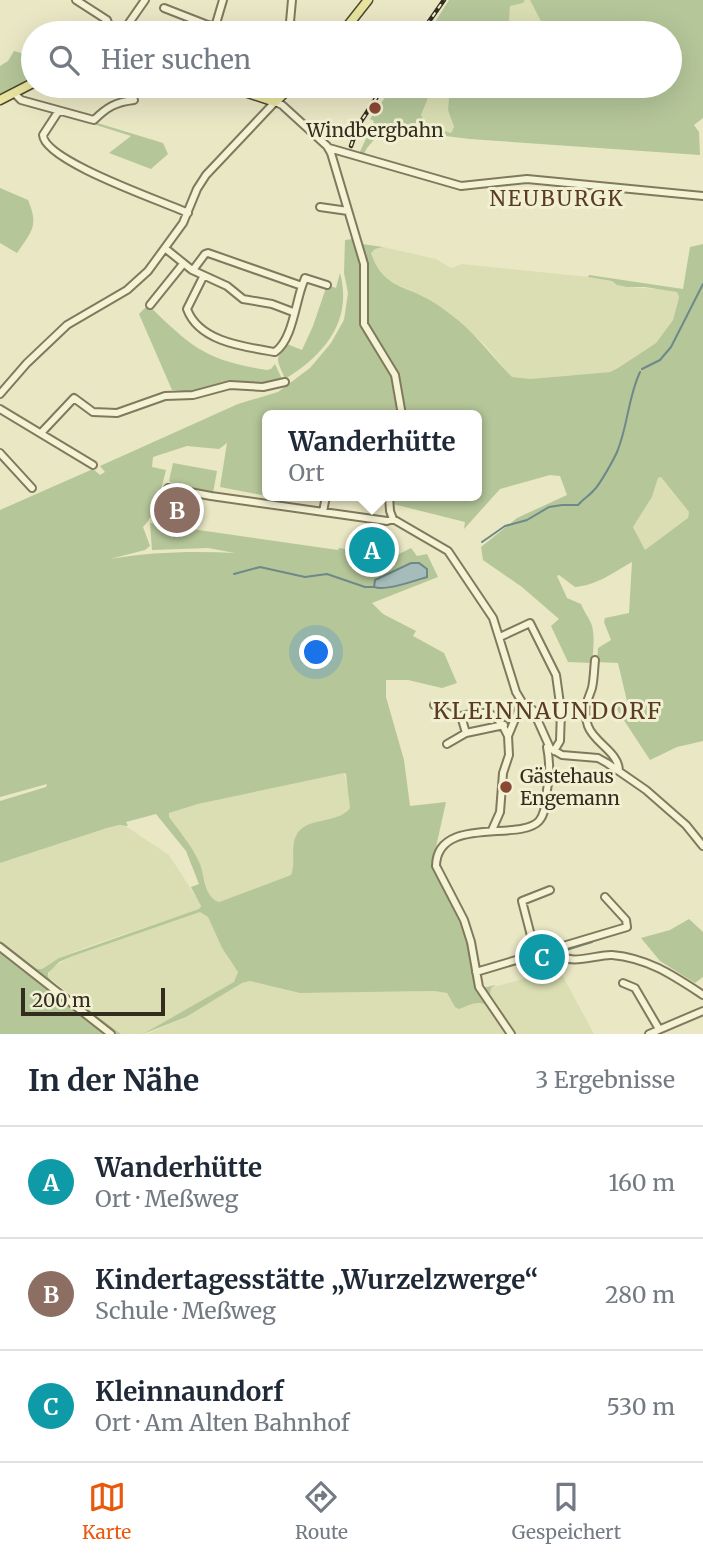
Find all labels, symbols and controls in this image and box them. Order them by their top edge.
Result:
search box [21,21,682,98]
icon: search [45,41,83,79]
text: Hier suchen [101,43,251,76]
marker: Windbergbahn [367,100,383,116]
place label: Windbergbahn [305,118,444,142]
district label: NEUBURGK [489,185,625,212]
popup [262,410,482,501]
text: Wanderhütte [288,425,456,458]
text: Ort [288,458,324,487]
pin: B [154,484,200,536]
pin: A [349,524,395,576]
your location [299,635,333,669]
district label: KLEINNAUNDORF [433,696,663,725]
place label: Gästehaus Engemann [520,764,620,810]
marker: Gästehaus Engemann [498,779,514,795]
pin: C [519,931,565,983]
scale bar [21,985,164,1017]
text: 200 m [32,988,91,1012]
text: In der Nähe [28,1061,199,1099]
text: 3 Ergebnisse [535,1065,675,1094]
text: Wanderhütte [95,1151,262,1184]
text: A [43,1168,59,1197]
text: 160 m [609,1168,675,1197]
text: Ort · Meßweg [95,1184,239,1213]
text: Kindertagesstätte „Wurzelzwerge“ [95,1263,539,1296]
text: B [43,1280,59,1309]
text: 280 m [605,1280,675,1309]
text: Schule · Meßweg [95,1296,276,1325]
text: Kleinnaundorf [95,1375,284,1408]
text: C [43,1392,59,1421]
text: 530 m [607,1392,675,1421]
text: Ort · Am Alten Bahnhof [95,1408,349,1437]
tab: Karte [82,1478,131,1544]
tab: Route [295,1478,348,1544]
tab: Gespeichert [512,1478,621,1544]

